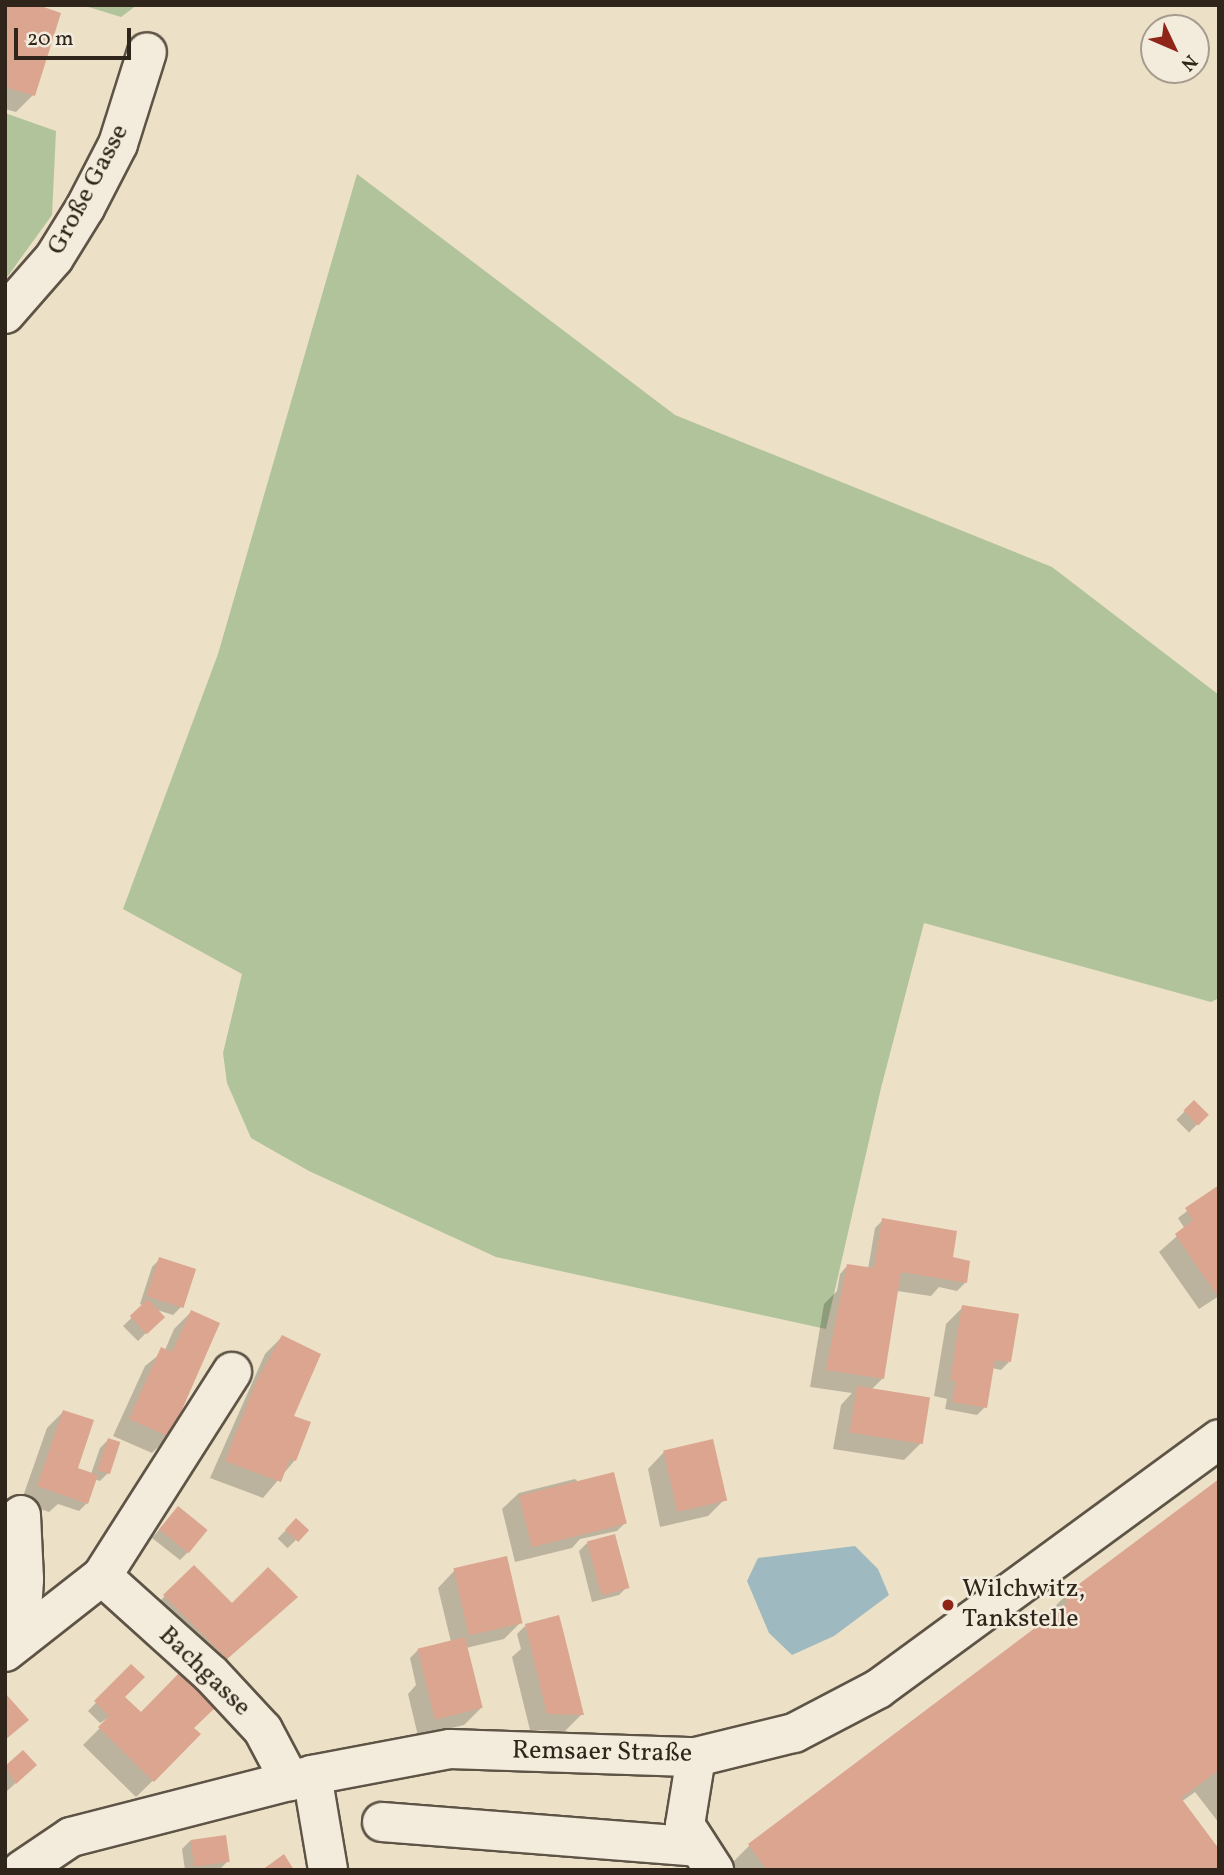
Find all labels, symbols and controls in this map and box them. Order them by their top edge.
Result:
scale bar [18,14,135,58]
north arrow [1140,14,1210,84]
text: 20 m [27,25,73,54]
text: N [1175,48,1203,76]
street label: Große Gasse [42,119,136,261]
place label: Wilchwitz, Tankstelle [962,1574,1085,1636]
marker: Wilchwitz, Tankstelle [940,1597,956,1613]
street label: Bachgasse [151,1620,257,1724]
street label: Remsaer Straße [512,1736,692,1770]

